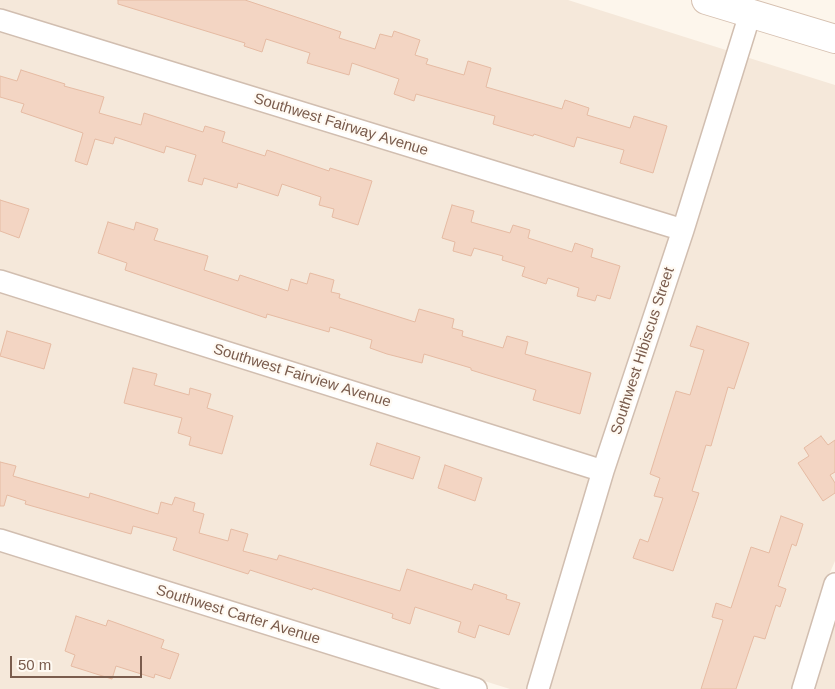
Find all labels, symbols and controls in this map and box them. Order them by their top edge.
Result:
street label: Southwest Fairway Avenue [252,90,430,160]
street label: Southwest Hibiscus Street [607,265,679,437]
street label: Southwest Fairview Avenue [211,340,393,412]
street label: Southwest Carter Avenue [154,581,322,649]
scale bar [12,646,145,678]
text: 50 m [18,656,51,673]

